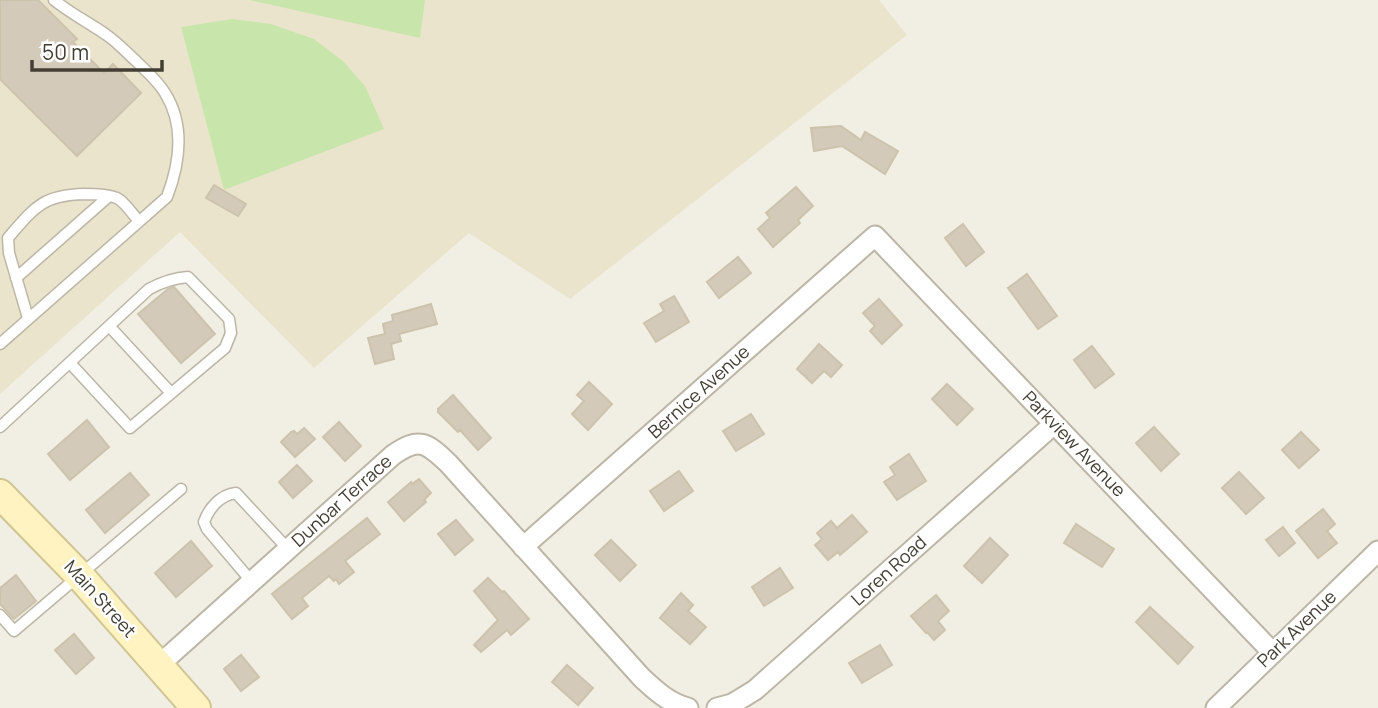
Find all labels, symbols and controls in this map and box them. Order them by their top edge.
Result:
scale bar [32,28,161,72]
text: 50 m [42,38,89,66]
street label: Bernice Avenue [643,339,754,443]
street label: Parkview Avenue [1018,385,1131,501]
street label: Dunbar Terrace [286,449,397,552]
street label: Loren Road [846,530,931,610]
street label: Main Street [60,554,142,642]
street label: Park Avenue [1252,585,1341,672]

